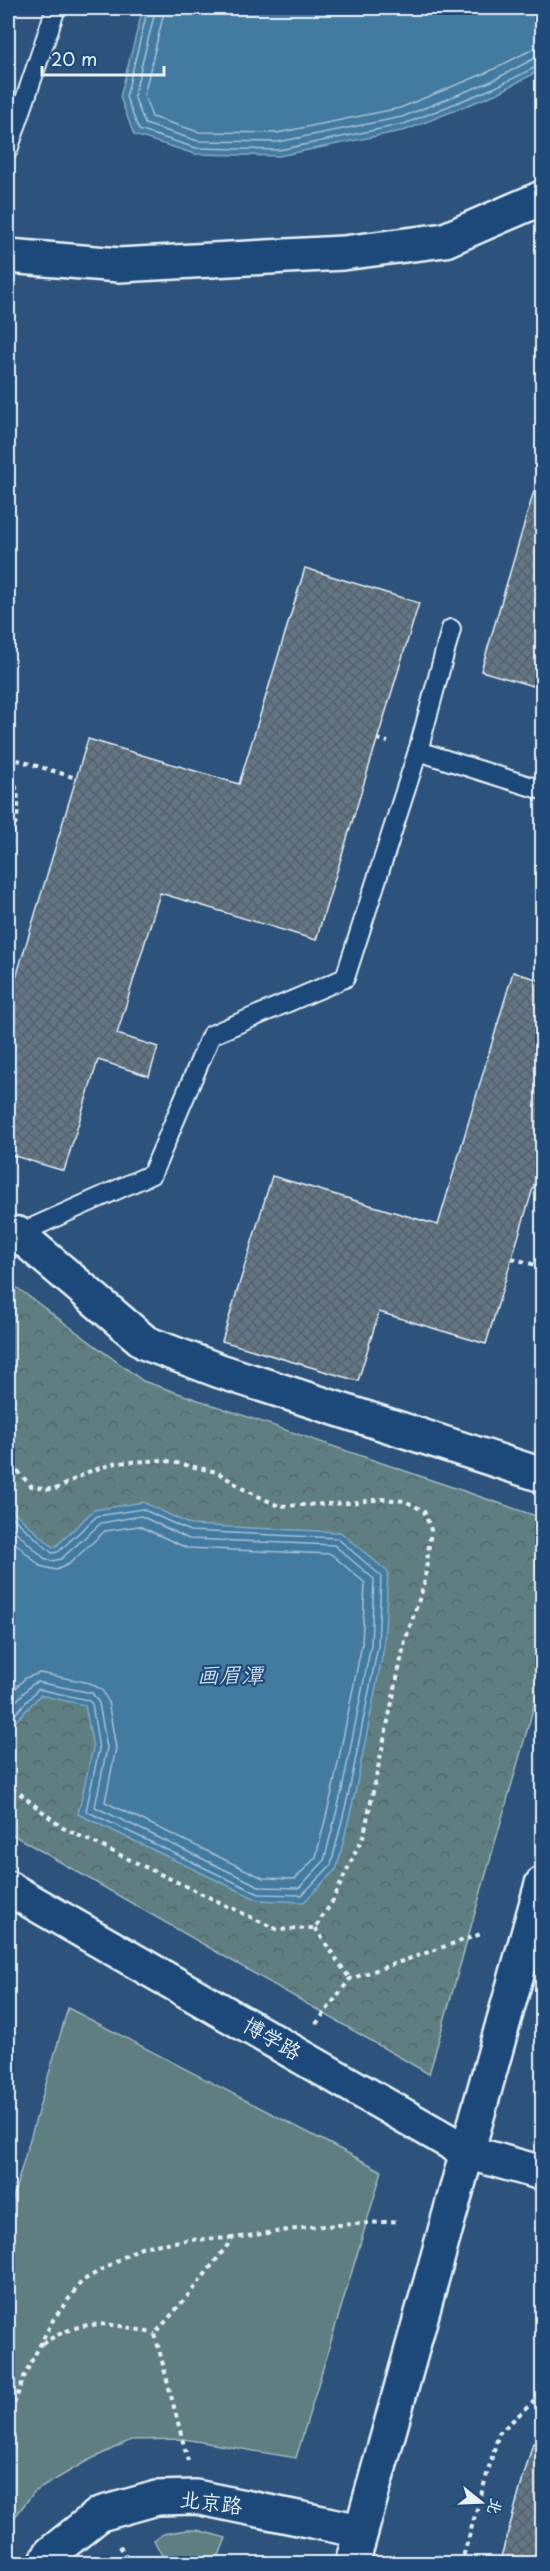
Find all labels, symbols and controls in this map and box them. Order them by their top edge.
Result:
scale bar [42,39,164,77]
text: 20 m [51,45,97,72]
water label: 画眉潭 [197,1657,265,1690]
street label: 博学路 [238,2008,308,2067]
north arrow [451,2472,511,2532]
street label: 北京路 [178,2481,244,2521]
text: 北 [482,2496,510,2518]

